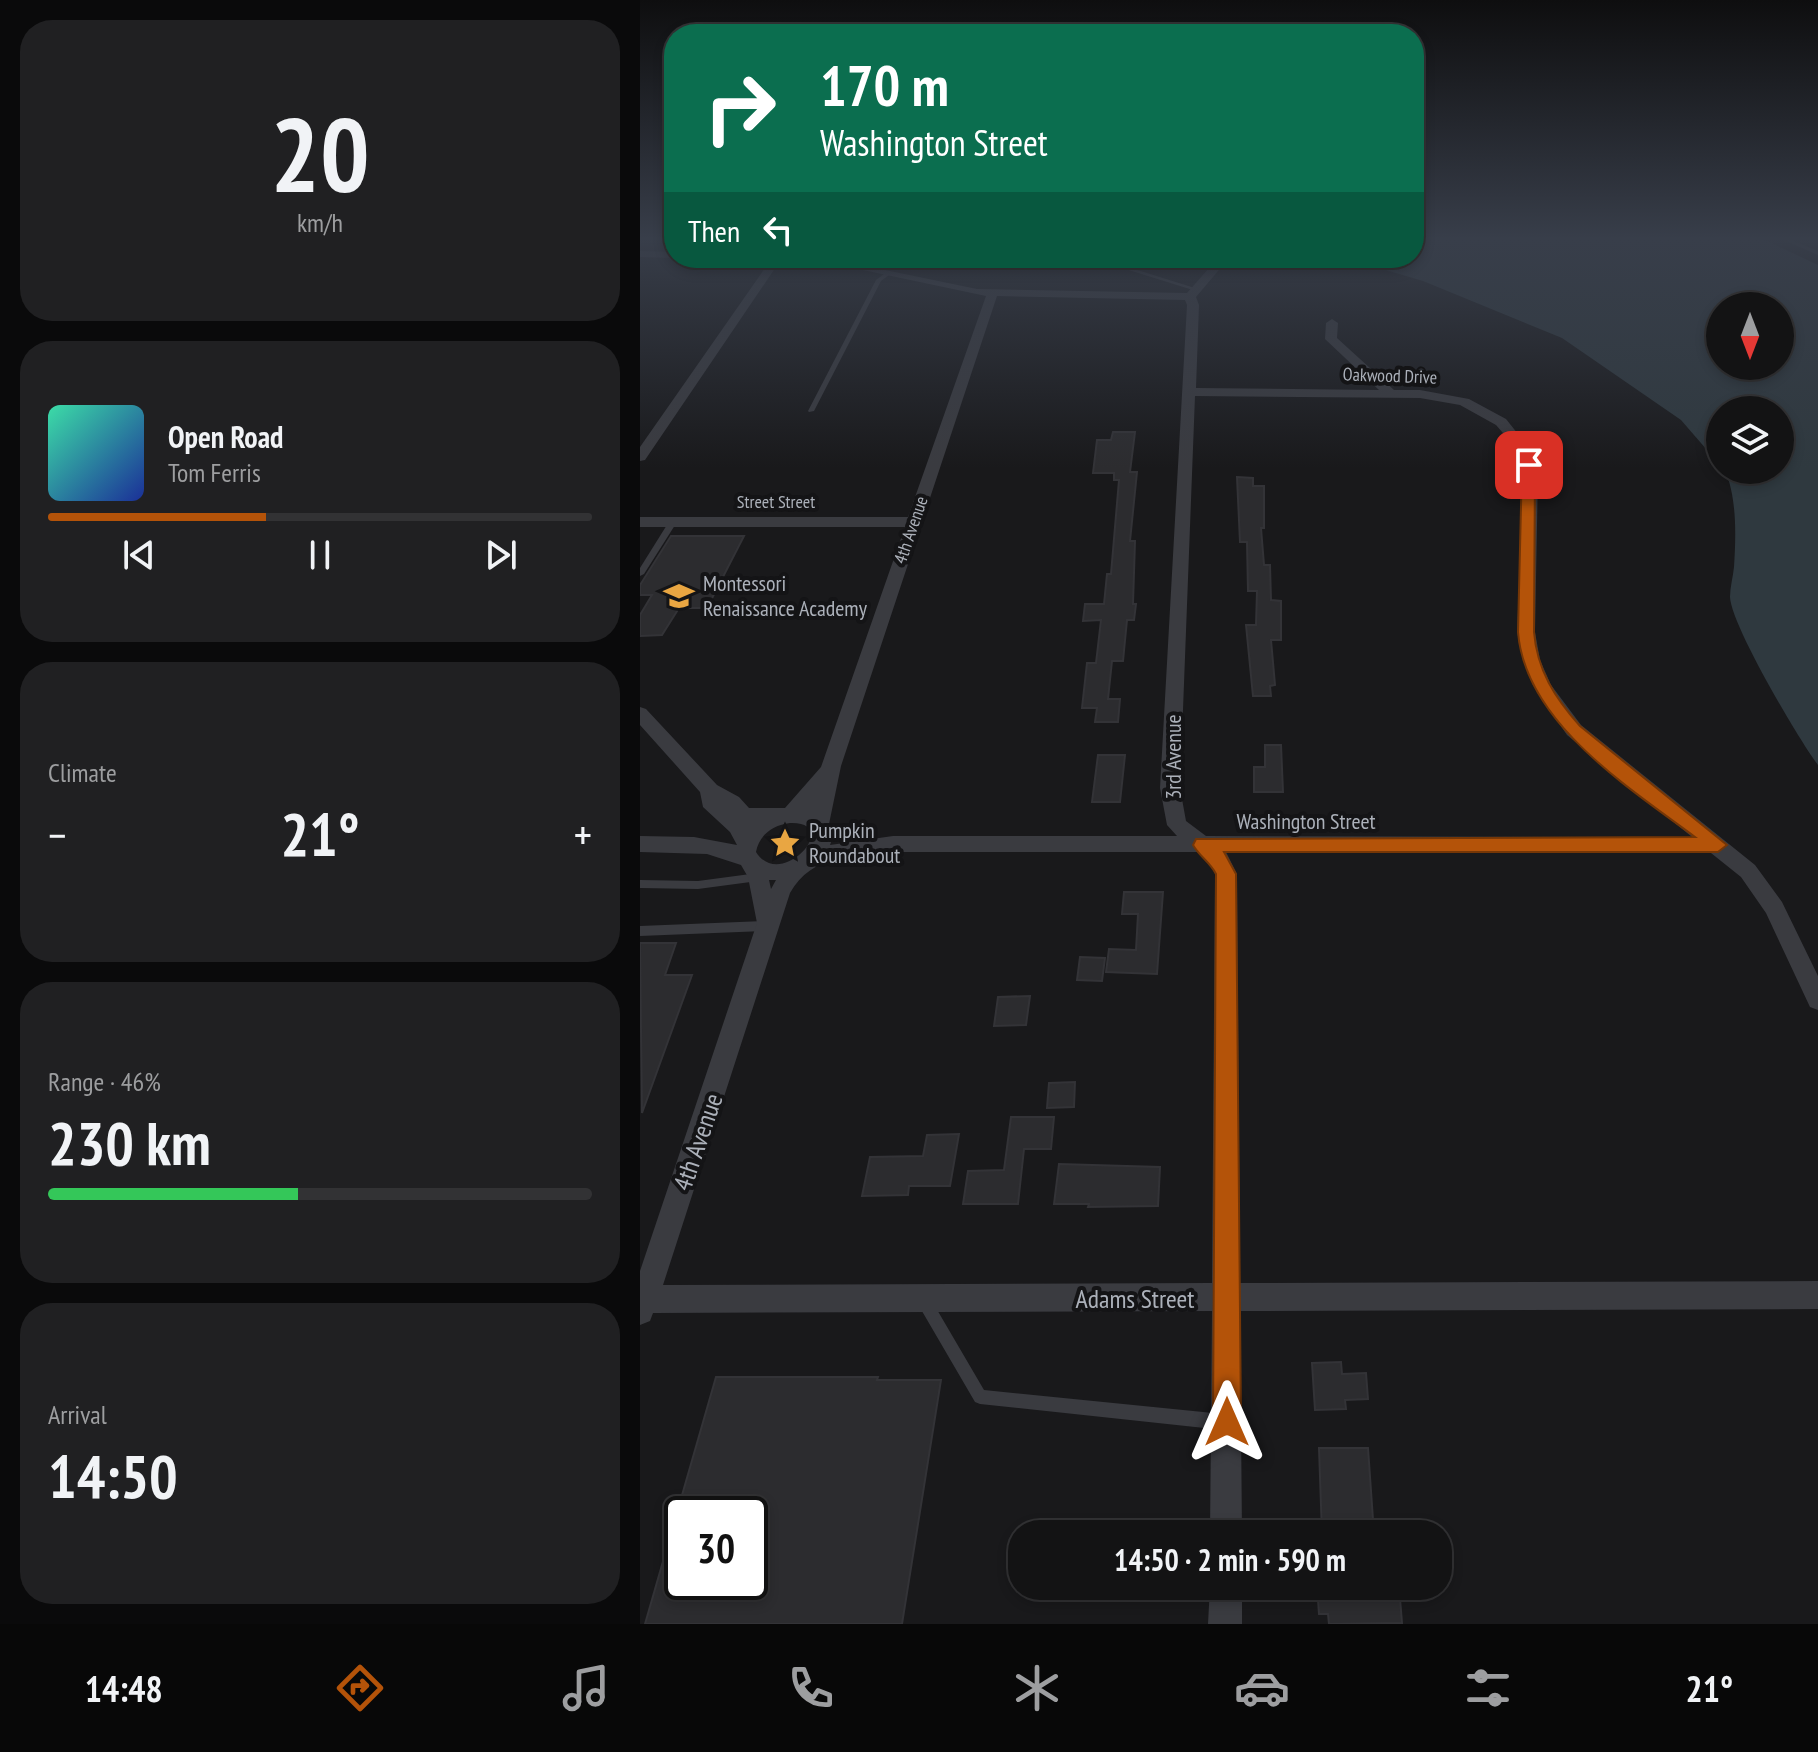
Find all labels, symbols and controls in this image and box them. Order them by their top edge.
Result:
text: 170 m [820,49,949,121]
icon: right [688,56,792,160]
text: 20 [270,86,370,221]
text: Washington Street [820,119,1048,166]
text: km/h [297,206,343,239]
icon: left [756,208,800,252]
text: Then [688,211,740,250]
north arrow [1706,292,1794,380]
map controls [1706,292,1794,484]
street label: Oakwood Drive [1342,362,1438,389]
button: layers [1706,396,1794,484]
text: Open Road [168,417,283,456]
pin [1495,431,1563,499]
icon: arrive [1507,443,1551,487]
text: Tom Ferris [168,456,261,489]
street label: Street Street [737,490,815,513]
street label: 4th Avenue [888,493,933,567]
icon: previous [117,533,161,577]
icon: pause [298,533,342,577]
icon: next [479,533,523,577]
place label: Montessori Renaissance Academy [703,569,868,622]
school or university icon: Montessori Renaissance Academy [662,579,696,613]
street label: 3rd Avenue [1159,714,1187,800]
text: Climate [48,756,117,789]
text: 21° [280,795,360,873]
text: − [48,806,66,863]
text: + [574,806,592,863]
street label: Washington Street [1236,807,1376,835]
place label: Pumpkin Roundabout [809,816,900,869]
place icon: Pumpkin Roundabout [768,826,802,860]
text: Range · 46% [48,1065,161,1098]
street label: 4th Avenue [666,1089,730,1195]
text: 230 km [48,1104,211,1182]
street label: Adams Street [1075,1282,1195,1315]
position arrow [1185,1380,1269,1464]
text: Arrival [48,1398,107,1431]
text: 14:50 [48,1437,178,1515]
speed limit sign: 30 [664,1496,768,1600]
text: 14:50 · 2 min · 590 m [1114,1540,1346,1579]
icon: directions [332,1660,388,1716]
icon: music [558,1660,614,1716]
icon: phone [783,1660,839,1716]
icon: climate [1009,1660,1065,1716]
icon: car [1234,1660,1290,1716]
icon: filters [1460,1660,1516,1716]
text: 14:48 [85,1665,163,1712]
text: 21° [1686,1665,1733,1712]

